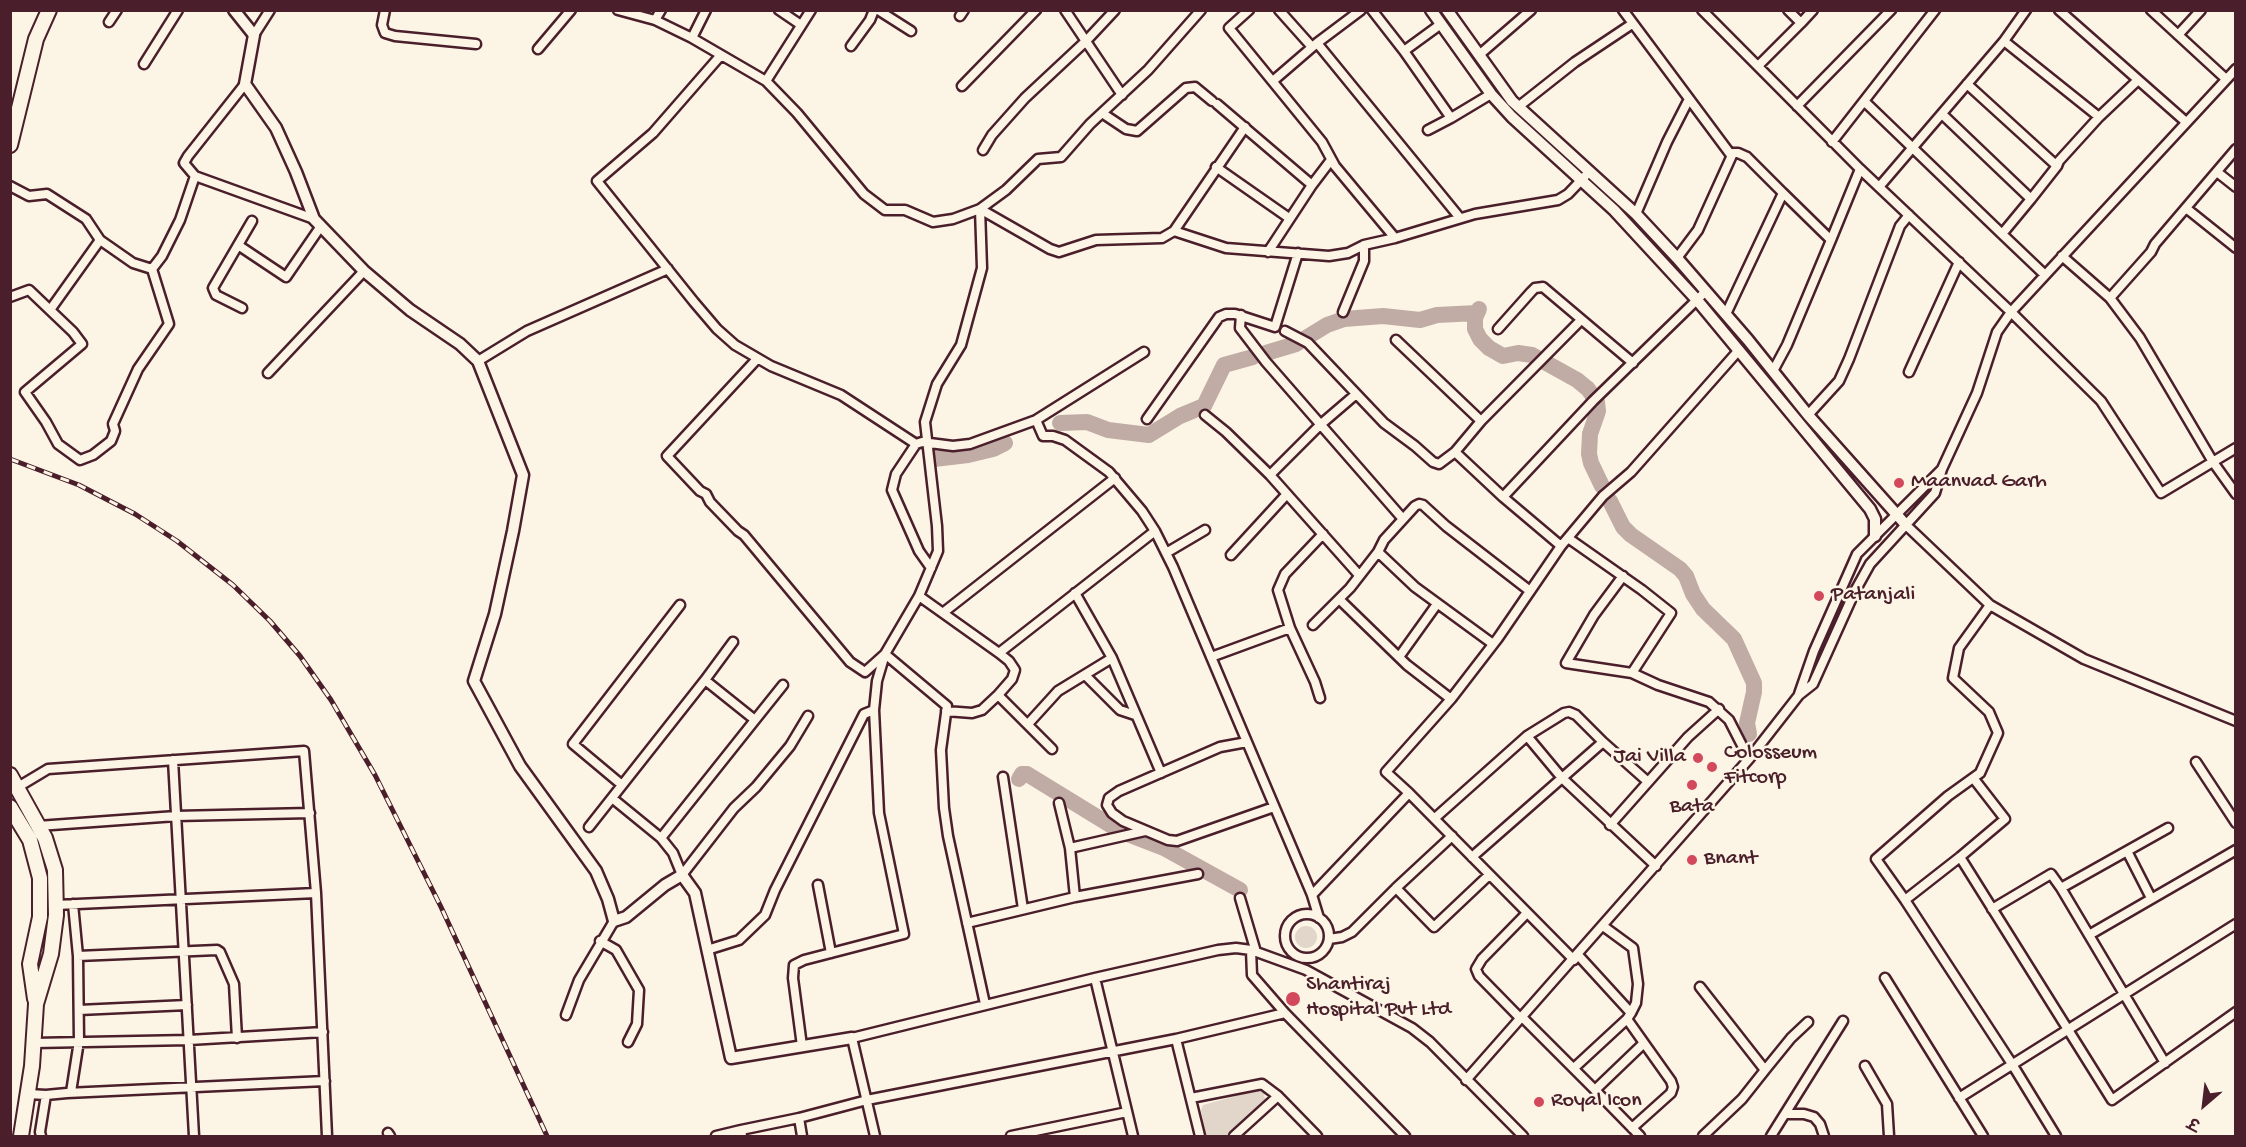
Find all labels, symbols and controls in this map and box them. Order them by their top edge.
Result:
place label: Maanvad Garh [1911,470,2047,496]
marker: Maanvad Garh [1892,476,1906,490]
place label: Patanjali [1831,583,1915,609]
marker: Patanjali [1812,589,1826,603]
place label: Colosseum Fitcorp [1724,741,1817,792]
place label: Jai Villa [1613,745,1686,771]
marker: Jai Villa [1691,751,1705,765]
marker: Colosseum Fitcorp [1705,760,1719,774]
marker: Bata [1685,778,1699,792]
place label: Bata [1670,795,1714,821]
place label: Bnant [1704,847,1757,873]
marker: Bnant [1685,853,1699,867]
place label: Shantiraj Hospital Pvt Ltd [1306,973,1451,1024]
marker: Shantiraj Hospital Pvt Ltd [1284,990,1302,1008]
north arrow [2174,1075,2234,1135]
place label: Royal Icon [1551,1089,1642,1115]
marker: Royal Icon [1532,1095,1546,1109]
text: उ [2186,1110,2204,1132]

